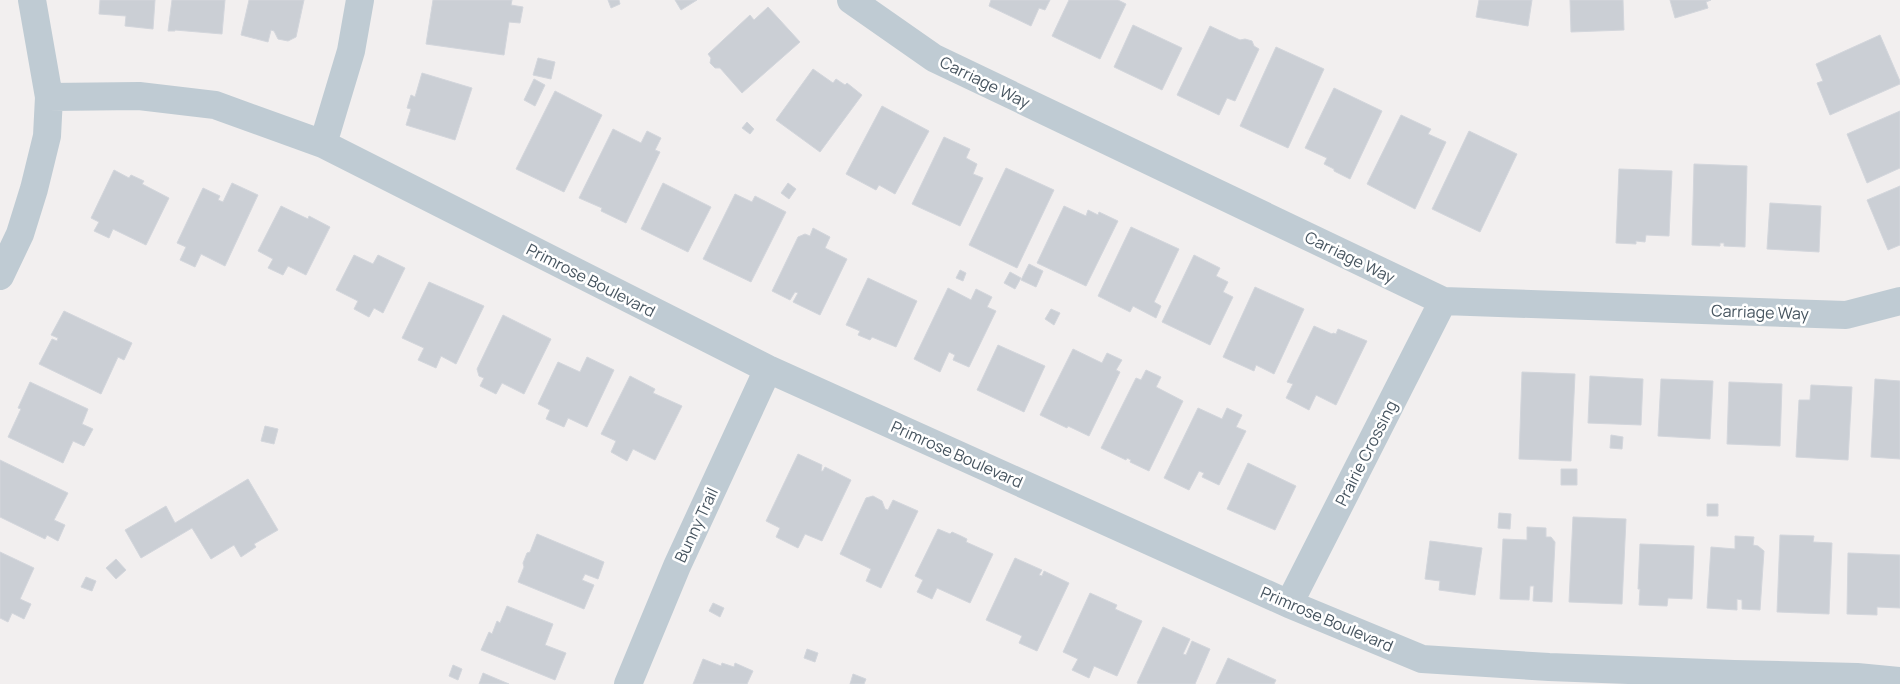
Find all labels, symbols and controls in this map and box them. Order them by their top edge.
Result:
street label: Carriage Way [936,51,1034,114]
street label: Carriage Way [1301,226,1399,289]
street label: Primrose Boulevard [523,238,659,322]
street label: Carriage Way [1711,299,1810,325]
street label: Prairie Crossing [1330,396,1402,510]
street label: Primrose Boulevard [888,415,1026,493]
street label: Bunny Trail [669,484,723,566]
street label: Primrose Boulevard [1257,581,1397,657]

